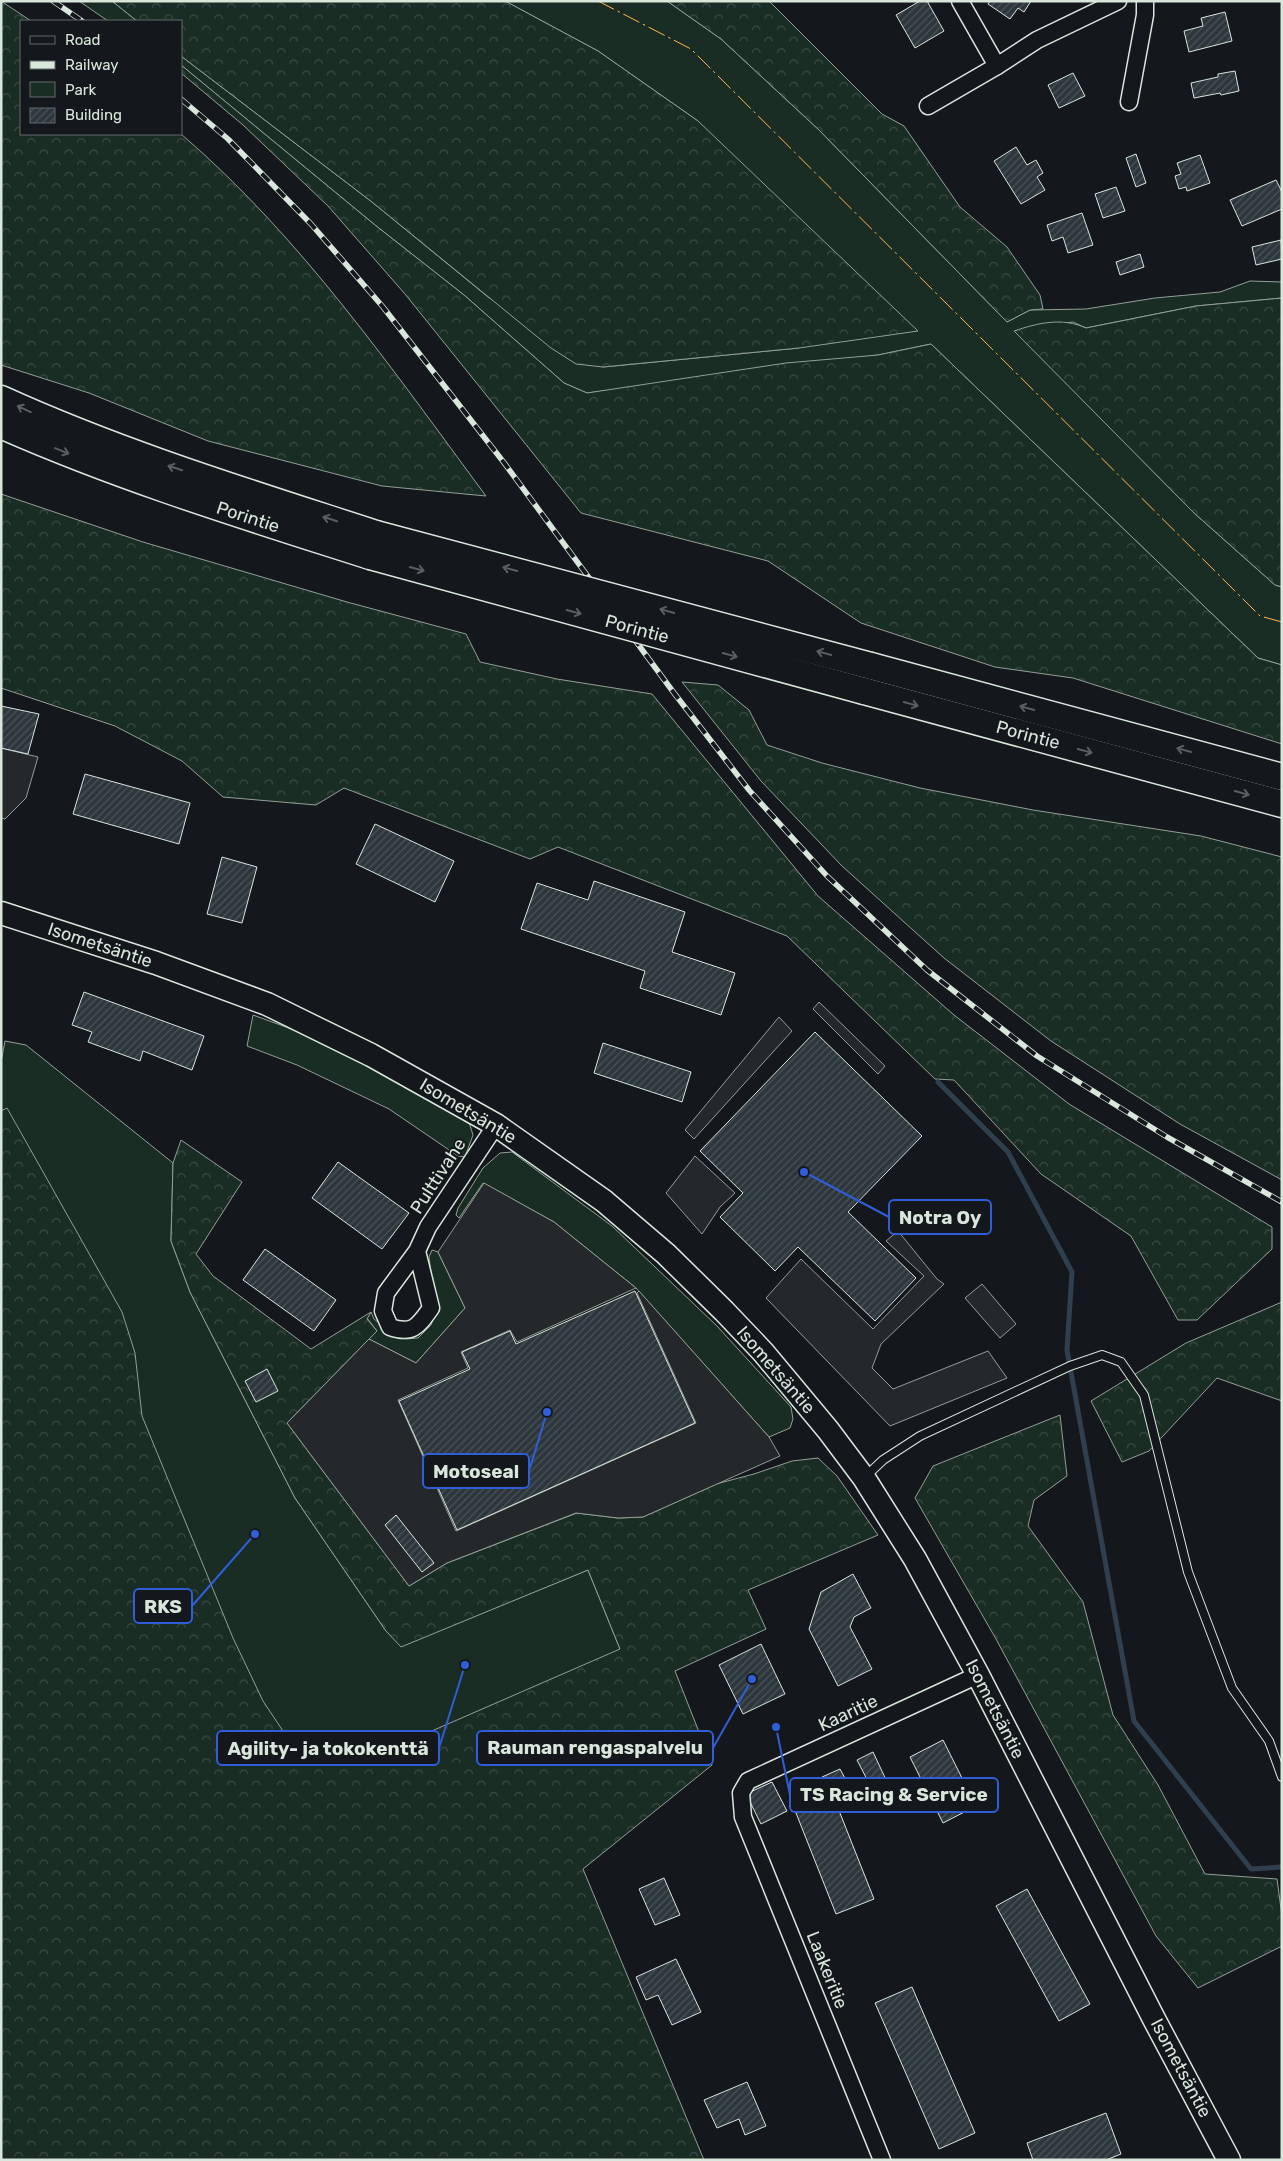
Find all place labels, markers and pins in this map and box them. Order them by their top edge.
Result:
callout: Notra Oy [889,1200,991,1234]
callout: Motoseal [423,1454,529,1488]
callout: RKS [134,1589,192,1623]
callout: Agility- ja tokokenttä [217,1731,439,1765]
callout: Rauman rengaspalvelu [477,1731,713,1765]
callout: TS Racing & Service [790,1778,998,1812]

